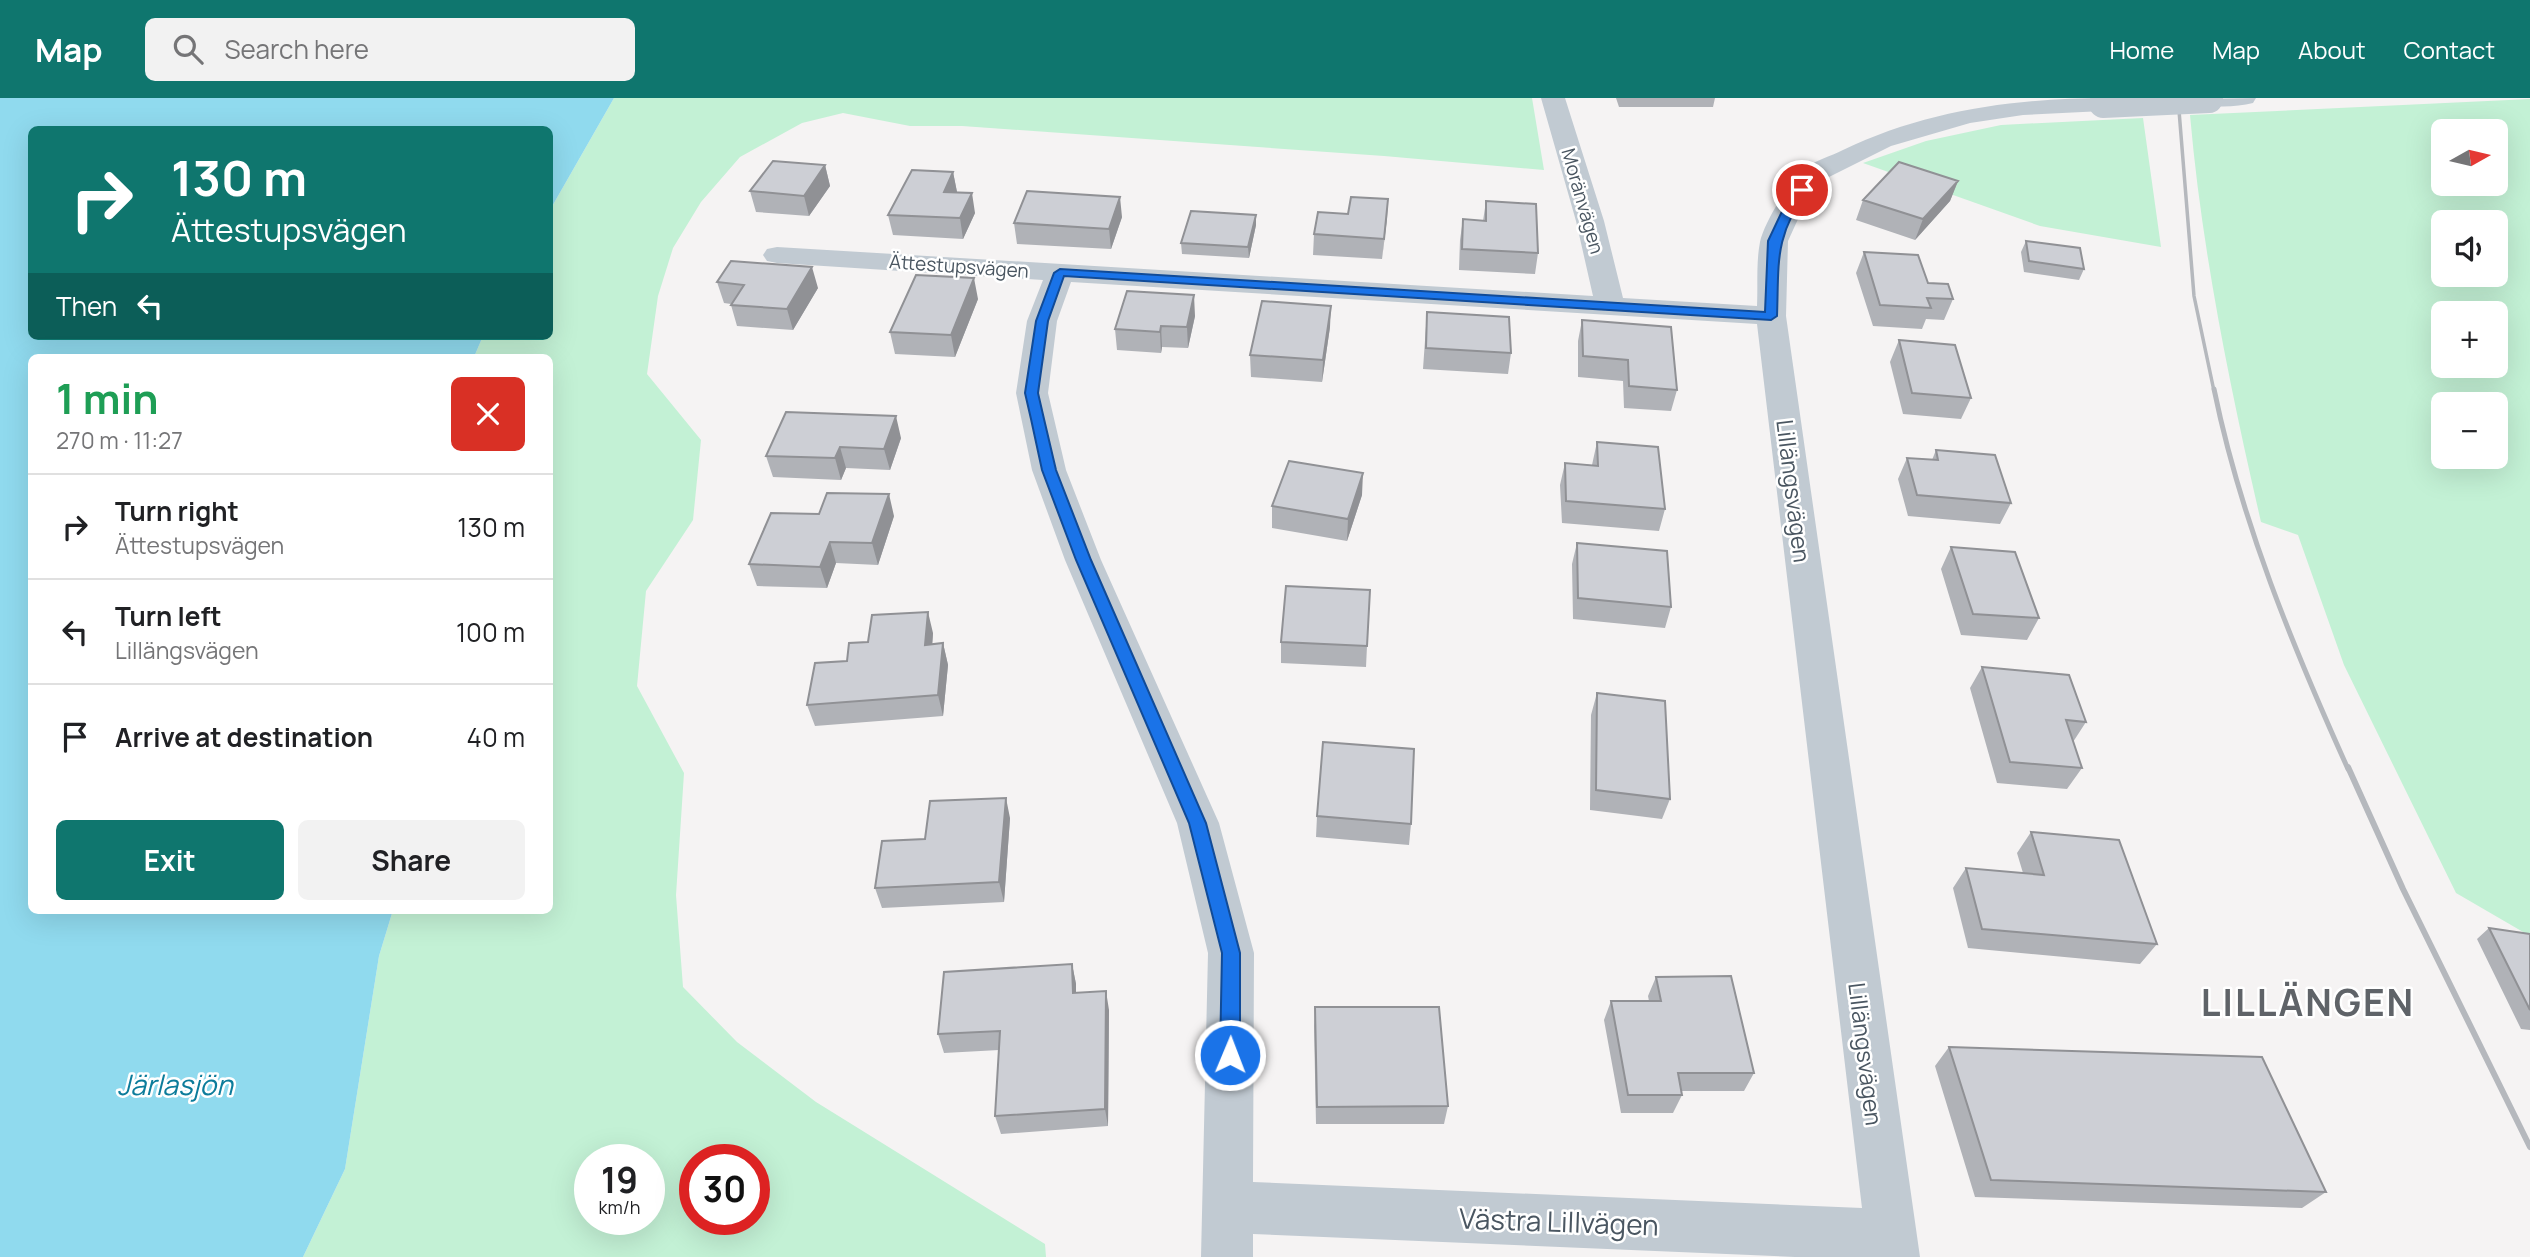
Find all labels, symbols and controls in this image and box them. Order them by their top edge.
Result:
search box [145,18,635,81]
text: Map [35,27,103,72]
icon: search [169,30,207,68]
text: Search here [225,31,369,67]
text: Home [2109,33,2174,66]
text: Map [2212,33,2260,66]
text: About [2298,33,2366,66]
text: Contact [2404,33,2495,66]
north arrow [2431,119,2508,196]
map controls [2431,119,2508,469]
text: 130 m [171,144,307,211]
street label: Moränvägen [1556,145,1610,257]
icon: right [56,154,147,245]
pin [1772,160,1832,220]
icon: arrive [1783,171,1821,209]
text: Ättestupsvägen [171,208,407,252]
button: sound [2431,210,2508,287]
street label: Ättestupsvägen [888,248,1030,284]
icon: left [131,287,169,325]
text: Then [56,288,117,324]
button: + [2431,301,2508,378]
text: 1 min [56,369,159,427]
button: close [451,377,525,451]
button: − [2431,392,2508,469]
street label: Lillängsvägen [1769,418,1819,564]
text: 270 m · 11:27 [56,424,183,456]
text: Turn right [115,493,239,529]
icon: right [56,508,94,546]
text: 130 m [457,509,525,545]
text: Ättestupsvägen [115,529,284,561]
text: Turn left [115,598,222,634]
icon: left [56,613,94,651]
text: 100 m [456,614,525,650]
text: Lillängsvägen [115,634,259,666]
icon: arrive [56,718,94,756]
text: Arrive at destination [115,719,373,755]
text: 40 m [467,719,525,755]
button: Exit [56,820,284,900]
button: Share [298,820,525,900]
district label: LILLÄNGEN [2201,977,2415,1027]
street label: Lillängsvägen [1841,981,1891,1127]
position arrow [1193,1018,1267,1092]
water label: Järlasjön [117,1065,234,1103]
speed limit sign: 30 [679,1144,770,1235]
text: 19 [601,1156,638,1204]
text: km/h [599,1195,640,1219]
street label: Västra Lillvägen [1458,1199,1660,1243]

